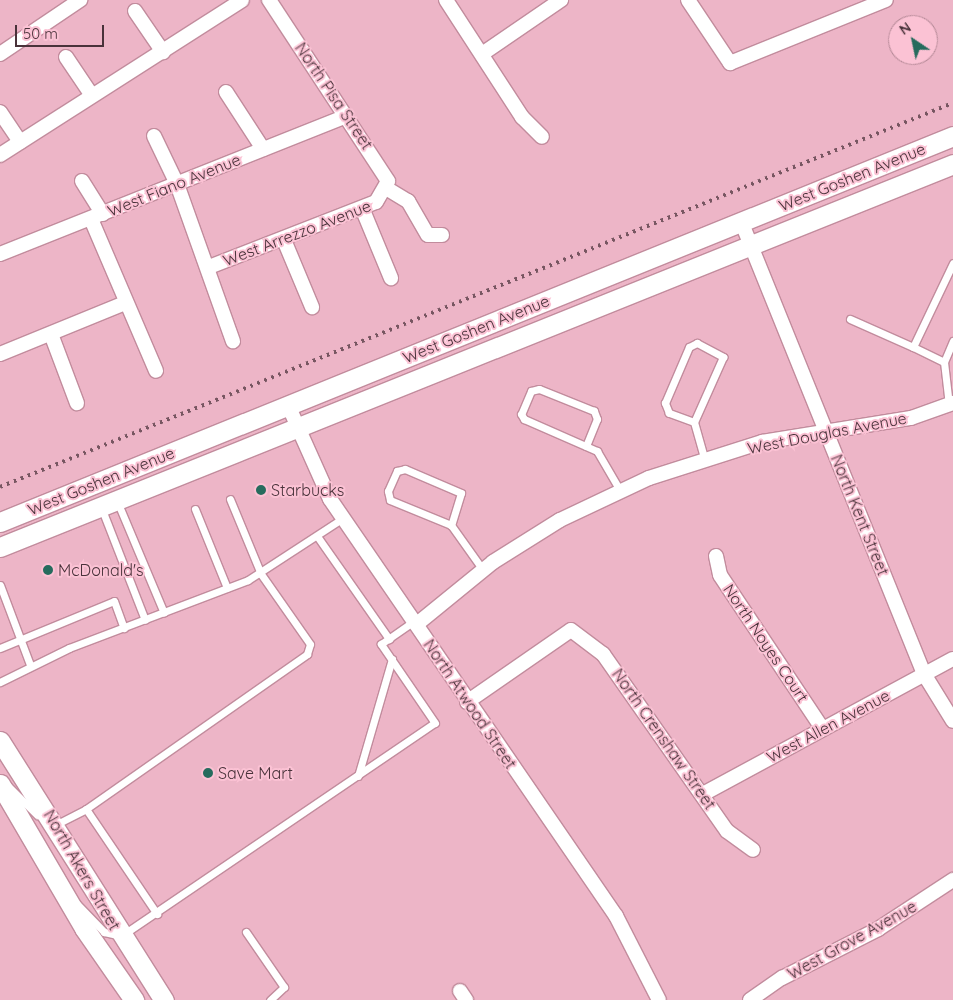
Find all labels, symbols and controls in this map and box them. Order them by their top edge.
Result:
scale bar [18,15,106,47]
north arrow [888,15,938,65]
text: N [896,18,914,39]
text: 50 m [23,24,58,43]
street label: North Pisa Street [291,39,377,153]
street label: West Goshen Avenue [776,139,928,215]
street label: West Fiano Avenue [105,150,243,220]
street label: West Arrezzo Avenue [220,196,374,270]
street label: West Goshen Avenue [400,291,552,367]
street label: West Douglas Avenue [746,408,908,458]
street label: West Goshen Avenue [25,443,177,519]
street label: North Kent Street [827,452,893,578]
place label: Starbucks [271,480,344,500]
marker: Starbucks [255,484,267,496]
place label: McDonald's [58,560,144,580]
marker: McDonald's [42,564,54,576]
street label: North Noyes Court [719,580,813,706]
street label: North Atwood Street [420,636,520,772]
street label: North Crenshaw Street [608,665,720,813]
street label: West Allen Avenue [763,685,893,767]
place label: Save Mart [218,763,293,783]
marker: Save Mart [202,767,214,779]
street label: North Akers Street [40,806,124,934]
street label: West Grove Avenue [784,897,920,983]

